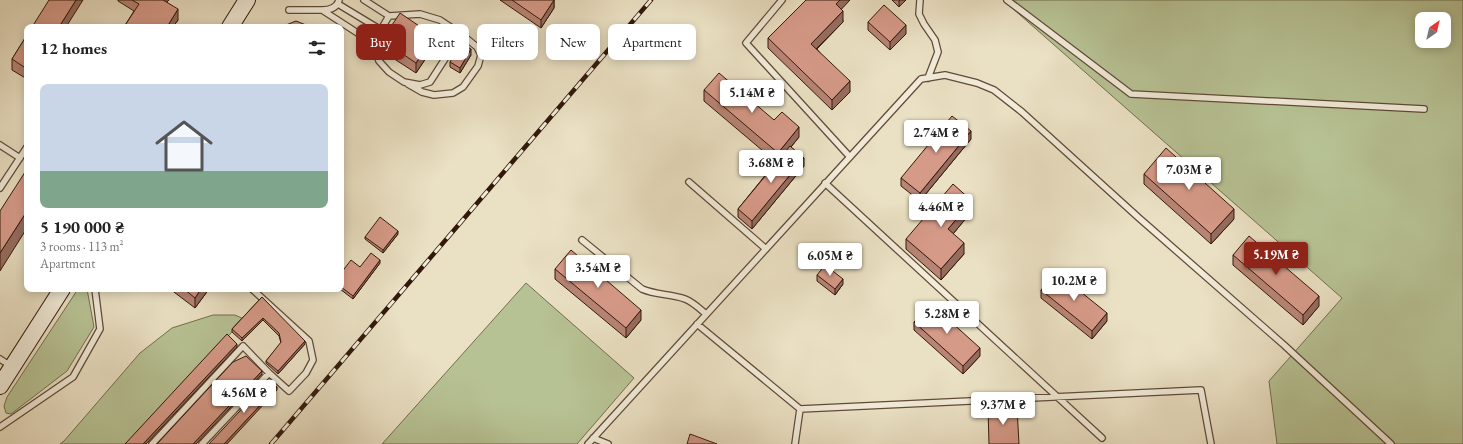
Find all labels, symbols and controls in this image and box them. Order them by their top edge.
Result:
north arrow [1415,12,1451,48]
map controls [1415,12,1451,48]
chip: Buy [356,24,406,60]
chip: Rent [414,24,469,60]
chip: Filters [477,24,538,60]
chip: New [546,24,600,60]
chip: Apartment [608,24,696,60]
text: 12 homes [40,37,107,59]
icon: filters [306,37,328,59]
pin: 5.14M ₴ [715,80,789,114]
text: 5.14M ₴ [729,84,775,101]
icon: home [148,110,220,182]
pin: 2.74M ₴ [899,120,973,154]
text: 2.74M ₴ [913,124,959,141]
pin: 3.68M ₴ [734,150,808,184]
text: 3.68M ₴ [748,154,794,171]
pin: 7.03M ₴ [1152,157,1226,191]
text: 7.03M ₴ [1166,161,1212,178]
pin: 4.46M ₴ [904,194,978,228]
text: 4.46M ₴ [918,198,964,215]
text: 5 190 000 ₴ [40,216,124,238]
text: 3 rooms · 113 m² [40,238,124,255]
pin: 5.19M ₴ [1239,242,1313,276]
pin: 6.05M ₴ [793,243,867,277]
text: 5.19M ₴ [1253,246,1299,263]
text: 6.05M ₴ [807,247,853,264]
text: Apartment [40,255,95,272]
pin: 3.54M ₴ [561,255,635,289]
text: 3.54M ₴ [575,259,621,276]
pin: 10.2M ₴ [1037,268,1111,302]
text: 10.2M ₴ [1051,272,1097,289]
pin: 5.28M ₴ [910,301,984,335]
text: 5.28M ₴ [924,305,970,322]
pin: 4.56M ₴ [207,380,281,414]
text: 4.56M ₴ [221,384,267,401]
pin: 9.37M ₴ [966,392,1040,426]
text: 9.37M ₴ [980,396,1026,413]

